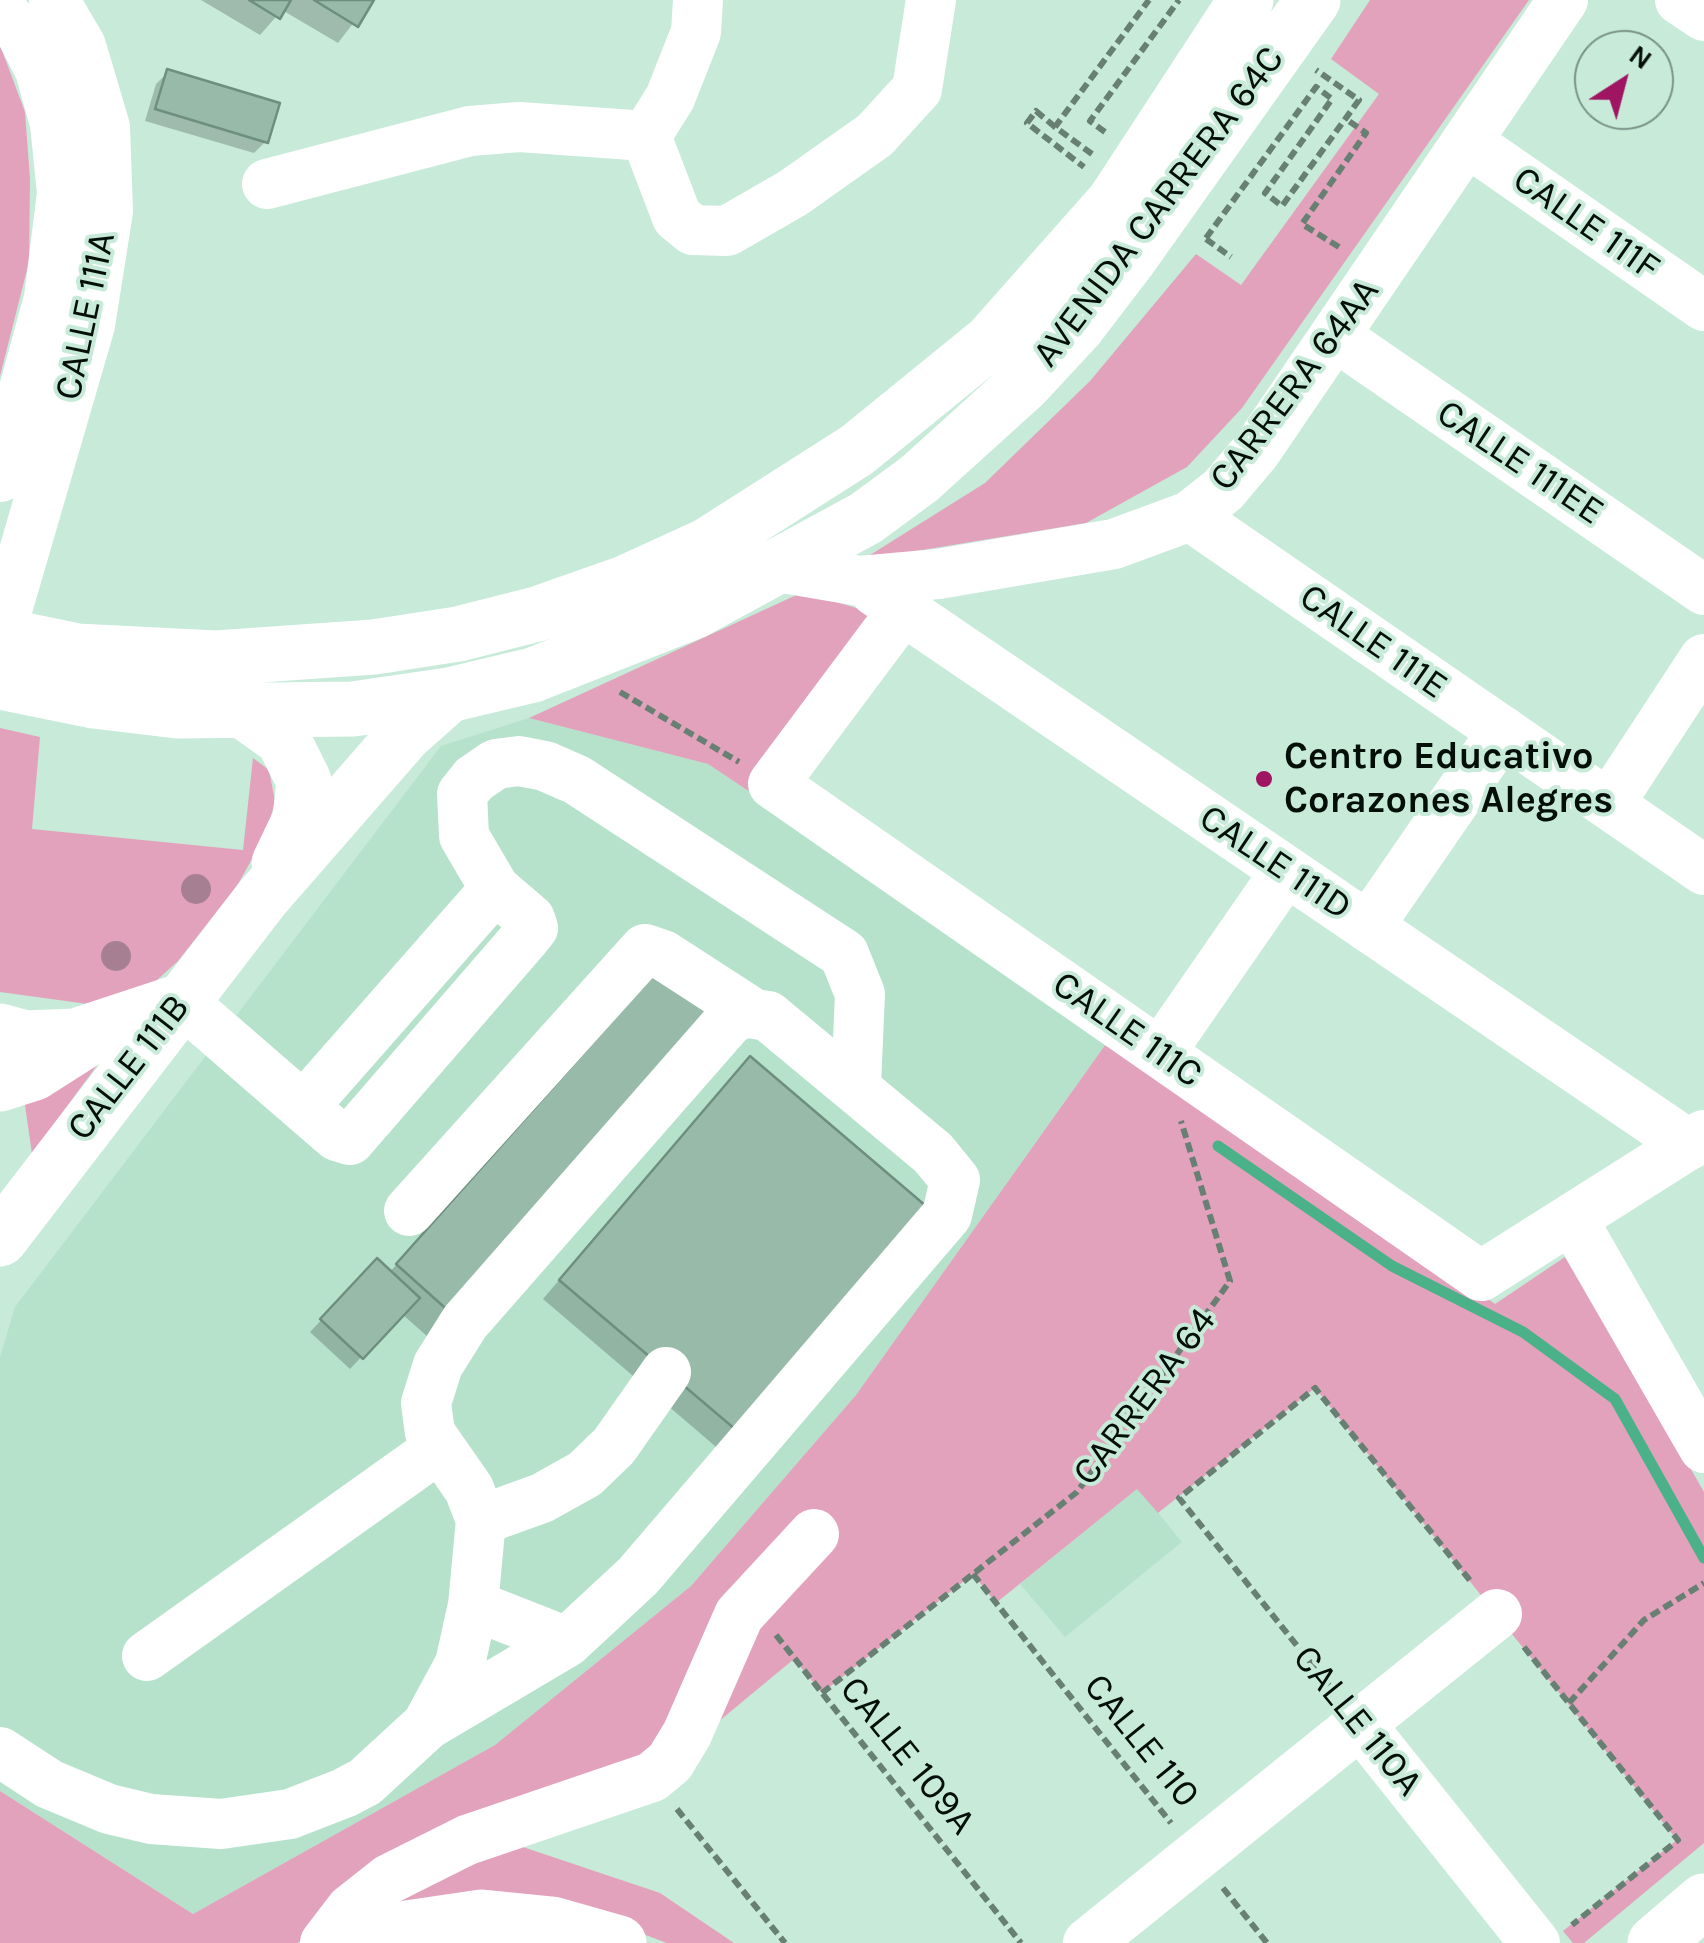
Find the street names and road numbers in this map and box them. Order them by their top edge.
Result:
street label: AVENIDA CARRERA 64C [1024,38,1294,376]
street label: CALLE 111F [1504,157,1668,291]
street label: CALLE 111A [46,228,126,404]
street label: CARRERA 64AA [1200,270,1390,500]
street label: CALLE 111EE [1428,391,1612,535]
street label: CALLE 111E [1290,575,1456,709]
street label: CALLE 111D [1190,796,1360,930]
street label: CALLE 111C [1043,962,1211,1098]
street label: CALLE 111B [58,986,200,1150]
street label: CARRERA 64 [1064,1299,1226,1495]
street label: CALLE 110A [1282,1636,1432,1806]
street label: CALLE 110 [1073,1665,1209,1817]
street label: CALLE 109A [829,1668,985,1844]

